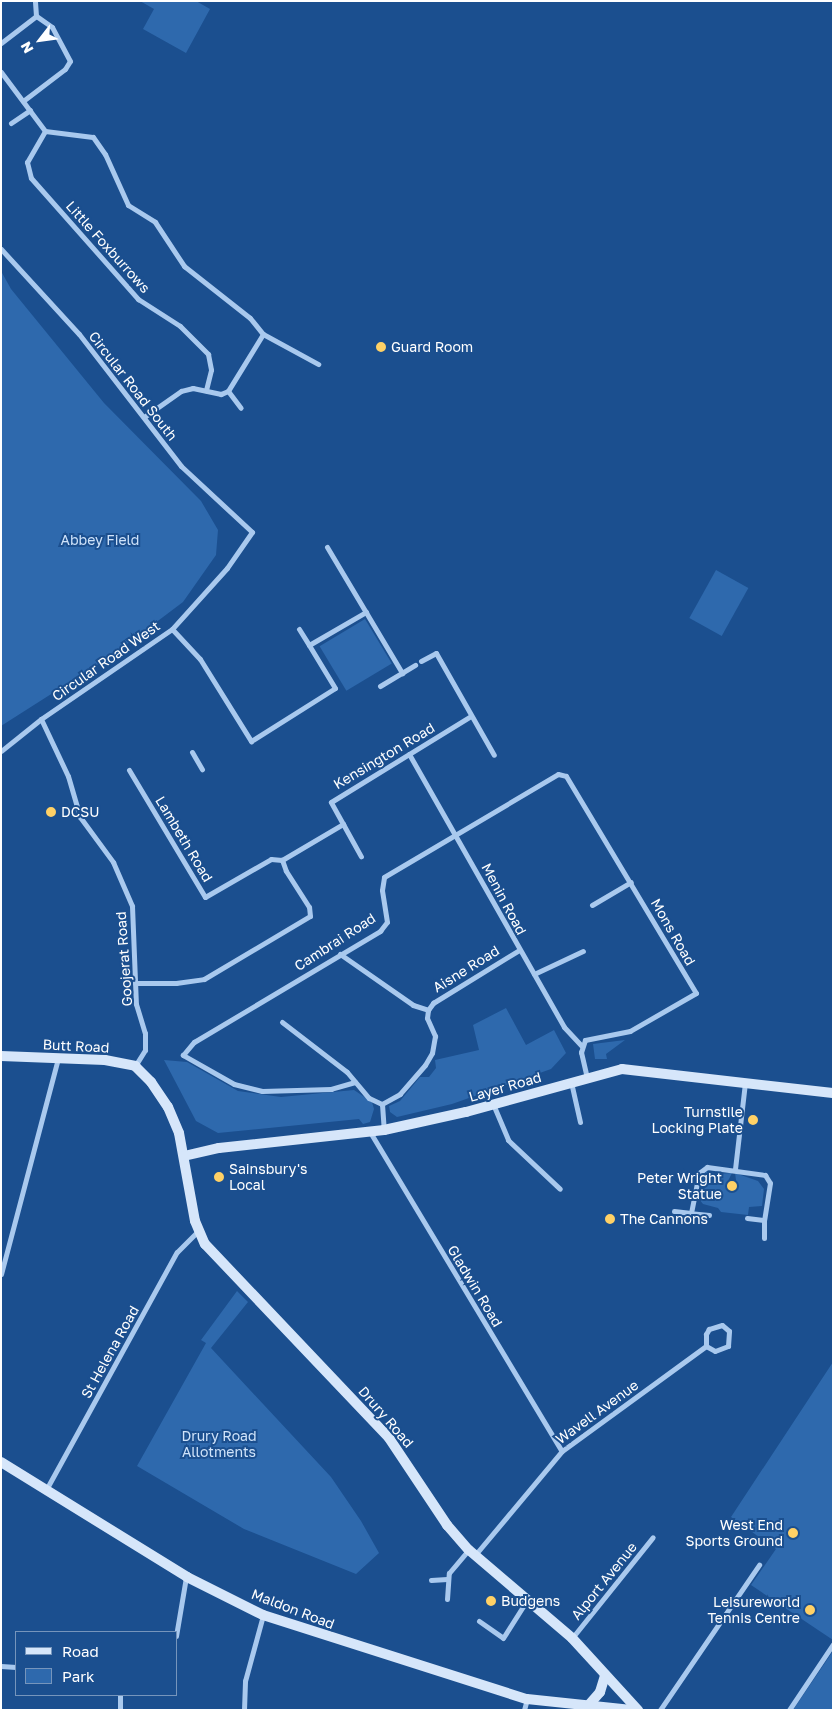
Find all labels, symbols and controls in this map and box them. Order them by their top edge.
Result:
north arrow [15,15,65,65]
text: N [17,39,37,57]
street label: Little Foxburrows [62,198,154,296]
street label: Circular Road South [85,328,181,444]
place label: Guard Room [391,339,473,355]
marker: Guard Room [375,341,387,353]
park label: Abbey Field [61,532,139,548]
street label: Circular Road West [49,617,163,705]
street label: Kensington Road [330,719,438,793]
street label: Lambeth Road [152,793,216,885]
place label: DCSU [61,804,99,820]
marker: DCSU [45,806,57,818]
street label: Menin Road [478,860,530,938]
street label: Mons Road [647,896,699,968]
street label: Cambrai Road [291,910,379,974]
street label: Goojerat Road [112,911,136,1007]
street label: Aisne Road [430,942,502,996]
street label: Butt Road [42,1036,110,1056]
street label: Layer Road [467,1069,543,1105]
place label: Turnstile Locking Plate [652,1104,743,1136]
marker: Turnstile Locking Plate [747,1114,759,1126]
place label: Sainsbury's Local [229,1161,308,1194]
place label: Peter Wright Statue [637,1170,722,1202]
marker: Sainsbury's Local [213,1171,225,1183]
marker: Peter Wright Statue [726,1180,738,1192]
place label: The Cannons [620,1211,708,1227]
marker: The Cannons [604,1213,616,1225]
street label: Gladwin Road [444,1242,506,1330]
street label: St Helena Road [78,1303,142,1401]
street label: Wavell Avenue [552,1376,642,1448]
street label: Drury Road [355,1383,417,1451]
park label: Drury Road Allotments [181,1428,257,1460]
place label: West End Sports Ground [685,1517,783,1550]
marker: West End Sports Ground [787,1527,799,1539]
street label: Alport Avenue [568,1539,640,1623]
street label: Maldon Road [249,1585,337,1633]
place label: Budgens [501,1593,560,1609]
place label: Leisureworld Tennis Centre [707,1594,800,1626]
marker: Budgens [485,1595,497,1607]
marker: Leisureworld Tennis Centre [804,1604,816,1616]
legend [15,1631,178,1696]
text: Road [62,1642,99,1660]
text: Park [62,1667,94,1685]

